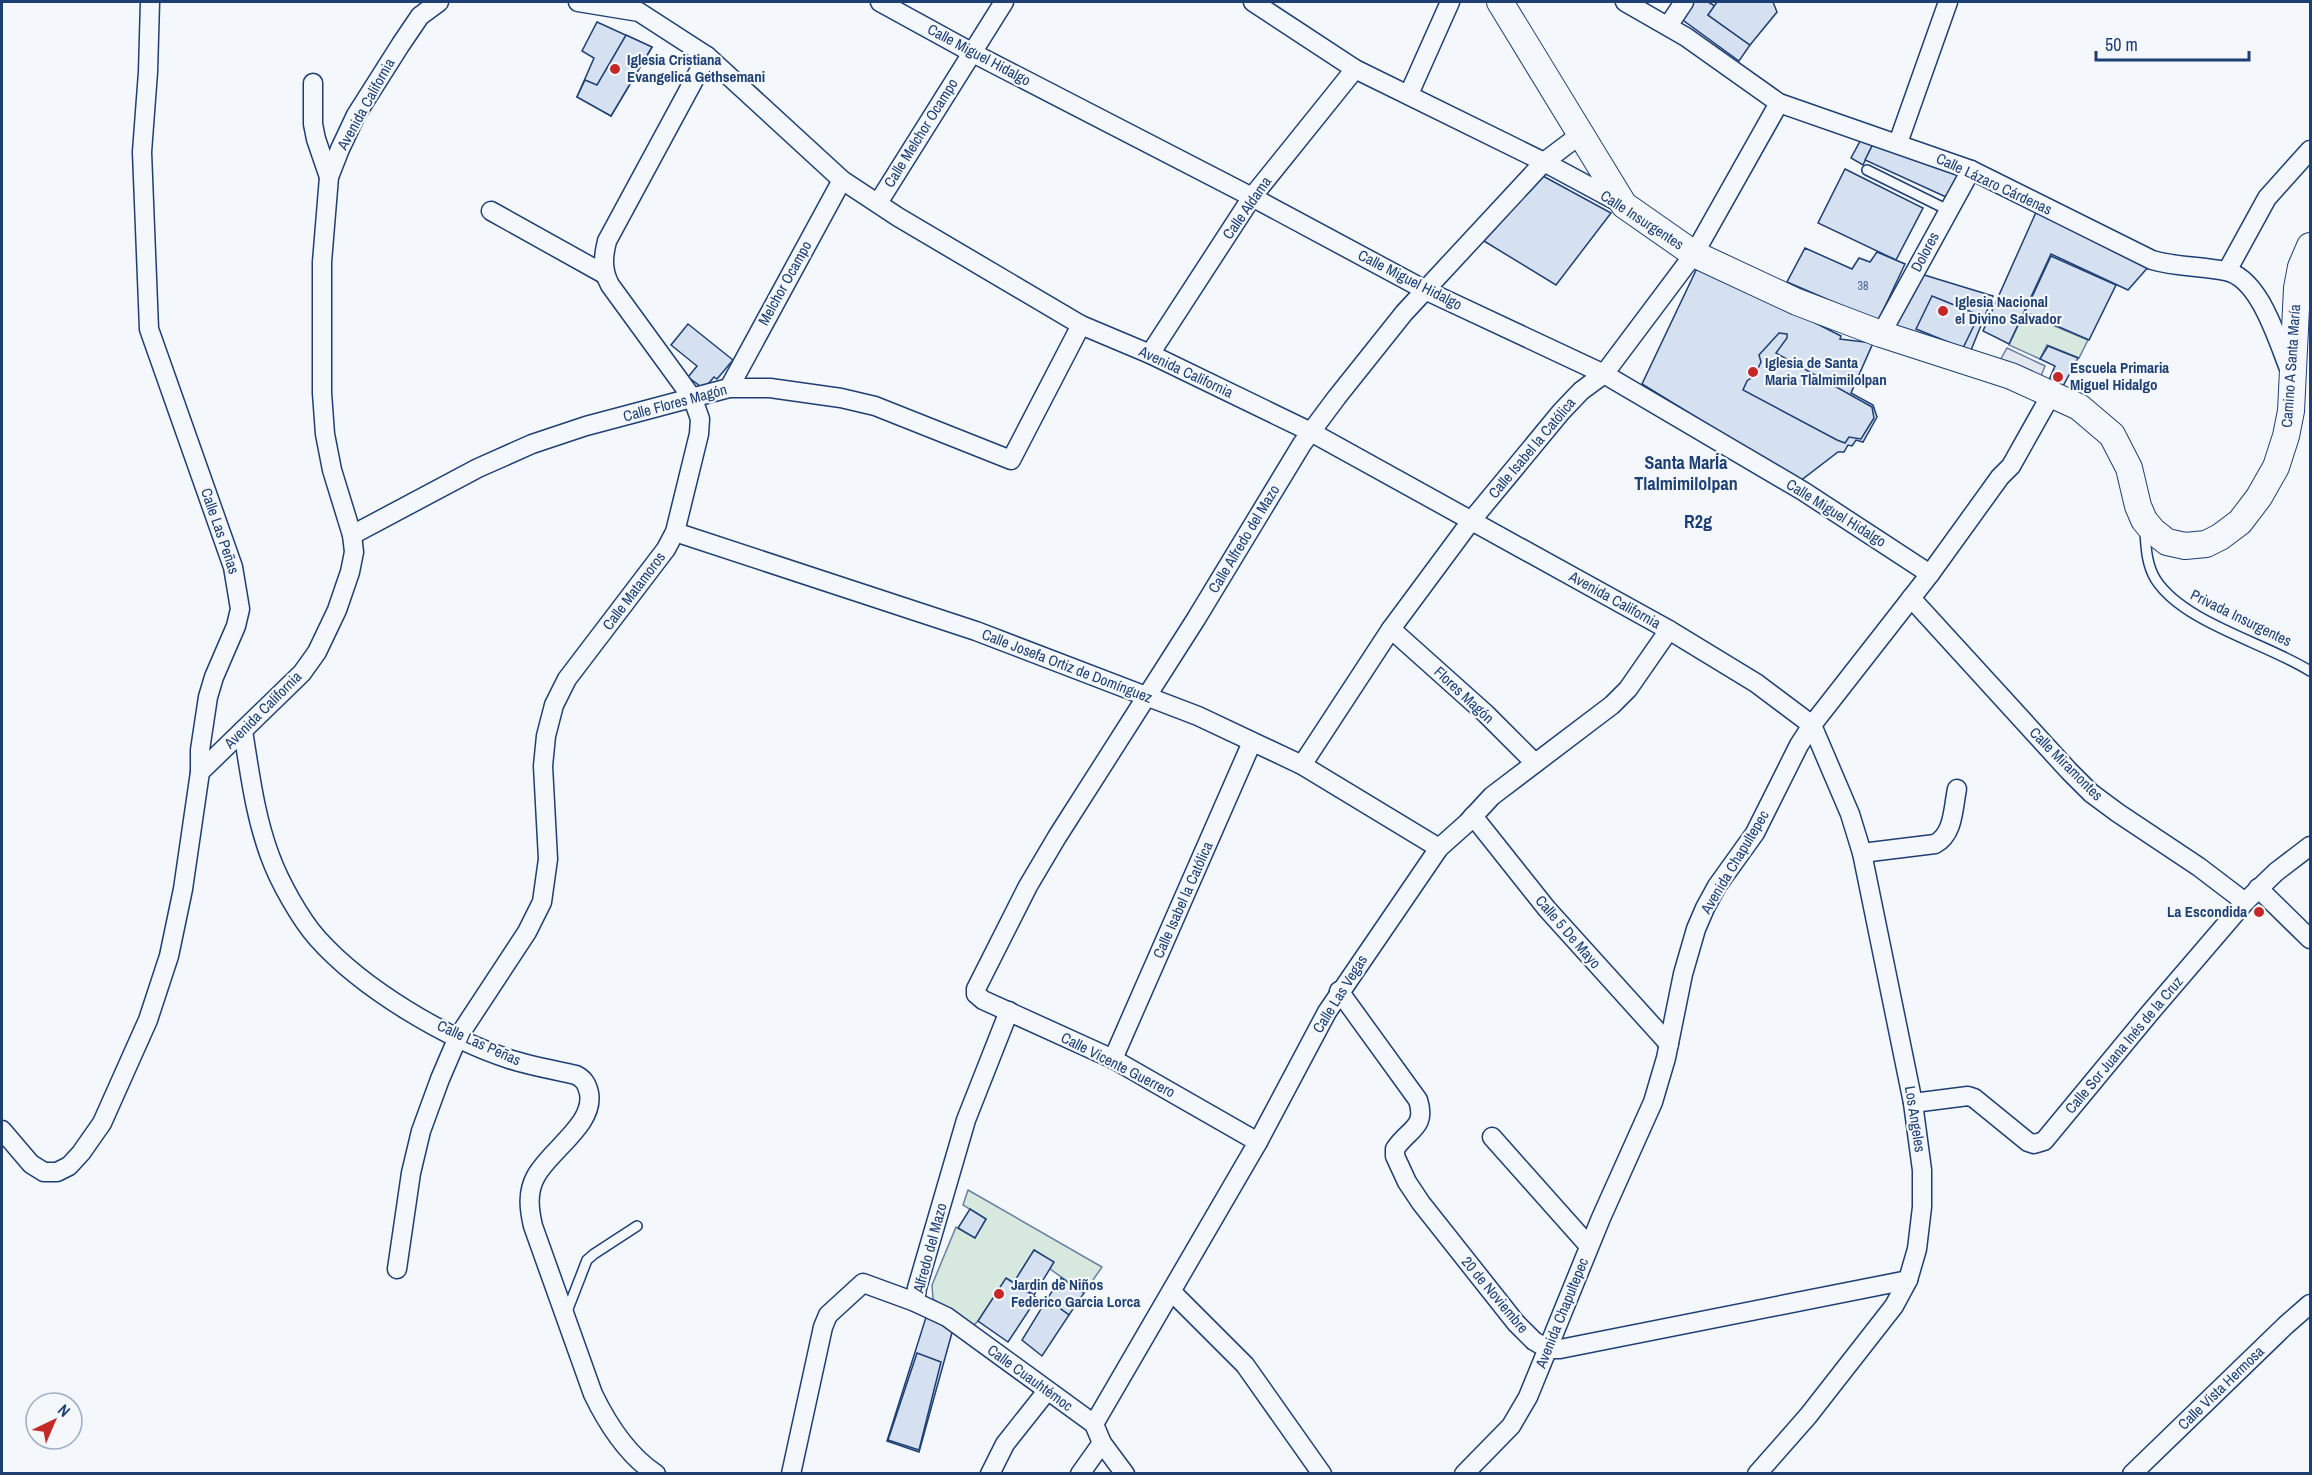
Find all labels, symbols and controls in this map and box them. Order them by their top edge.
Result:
street label: Calle Miguel Hidalgo [924,18,1035,91]
scale bar [2096,24,2249,62]
text: 50 m [2105,32,2138,57]
place label: Iglesia Cristiana Evangelica Gethsemani [627,49,765,87]
street label: Avenida California [331,54,399,154]
marker: Iglesia Cristiana Evangelica Gethsemani [608,62,622,76]
street label: Calle Melchor Ocampo [879,74,963,191]
street label: Calle Lázaro Cárdenas [1933,147,2056,220]
street label: Calle Aldama [1217,172,1276,243]
street label: Calle Insurgentes [1596,185,1688,254]
street label: Dolores [1905,228,1944,275]
street label: Melchor Ocampo [753,237,817,329]
street label: Calle Miguel Hidalgo [1355,244,1466,315]
house number: 38 [1858,278,1868,294]
place label: Iglesia Nacional el Divino Salvador [1955,291,2062,329]
street label: Camino A Santa María [2276,303,2305,428]
marker: Iglesia Nacional el Divino Salvador [1936,304,1950,318]
street label: Avenida California [1135,340,1237,403]
place label: Iglesia de Santa Maria Tlalmimilolpan [1765,352,1887,390]
place label: Escuela Primaria Miguel Hidalgo [2070,357,2169,395]
marker: Iglesia de Santa Maria Tlalmimilolpan [1746,365,1760,379]
marker: Escuela Primaria Miguel Hidalgo [2051,370,2065,384]
street label: Calle Flores Magón [621,379,729,426]
street label: Calle Isabel la Católica [1483,393,1580,503]
district label: Santa MarÍa Tlalmimilolpan [1634,450,1738,496]
street label: Calle Miguel Hidalgo [1782,473,1890,552]
street label: Calle Alfredo del Mazo [1203,480,1284,597]
street label: Calle Las Peñas [196,485,245,577]
district label: R2g [1684,509,1712,534]
street label: Calle Matamoros [597,547,670,634]
street label: Avenida California [1565,565,1665,633]
street label: Privada Insurgentes [2187,584,2295,651]
street label: Calle Josefa Ortiz de Domínguez [979,623,1156,708]
street label: Flores Magón [1430,661,1499,728]
street label: Avenida California [219,666,306,754]
street label: Calle Miramontes [2025,722,2108,805]
street label: Avenida Chapultepec [1695,806,1774,918]
street label: Calle Isabel la Católica [1147,838,1218,962]
street label: Calle 5 De Mayo [1531,890,1606,973]
place label: La Escondida [2167,901,2247,922]
marker: La Escondida [2252,905,2266,919]
street label: Calle Las Vegas [1307,950,1372,1037]
street label: Calle Sor Juana Inés de la Cruz [2060,971,2187,1118]
street label: Calle Las Peñas [434,1015,524,1070]
street label: Calle Vicente Guerrero [1058,1027,1179,1102]
street label: Los Angeles [1900,1084,1931,1154]
street label: Alfredo del Mazo [907,1200,952,1296]
street label: 20 de Noviembre [1457,1252,1534,1338]
street label: Avenida Chapultepec [1529,1254,1593,1372]
place label: Jardin de Niños Federico Garcia Lorca [1011,1274,1140,1312]
marker: Jardin de Niños Federico Garcia Lorca [992,1287,1006,1301]
street label: Calle Cuauhtémoc [983,1339,1077,1416]
street label: Calle Vista Hermosa [2173,1341,2269,1434]
north arrow [24,1391,84,1451]
text: N [53,1399,75,1421]

